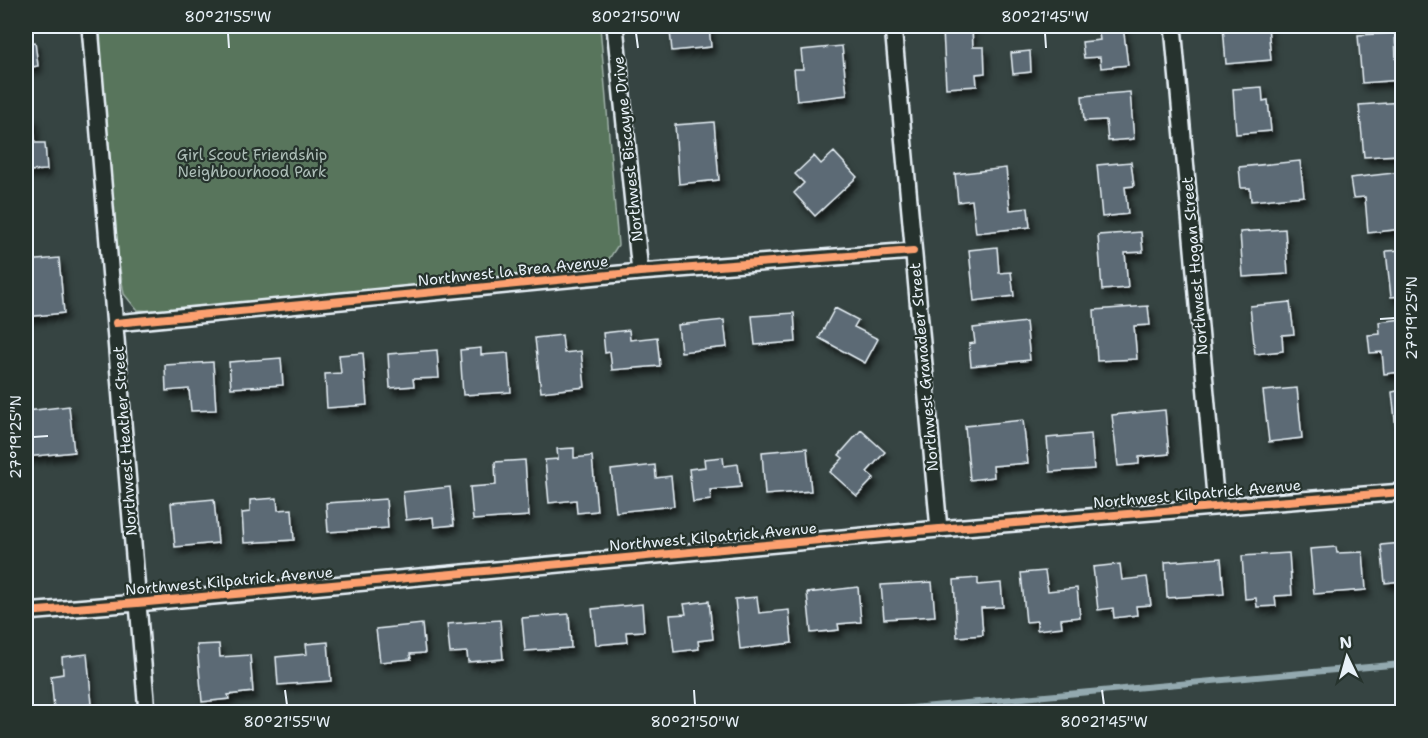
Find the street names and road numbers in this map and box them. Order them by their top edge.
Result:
street label: Northwest Biscayne Drive [608,55,648,243]
street label: Northwest Hogan Street [1177,176,1213,356]
street label: Northwest la Brea Avenue [417,251,609,291]
street label: Northwest Granadeer Street [905,262,943,472]
street label: Northwest Heather Street [108,345,142,537]
street label: Northwest Kilpatrick Avenue [1092,475,1302,513]
street label: Northwest Kilpatrick Avenue [608,518,818,556]
street label: Northwest Kilpatrick Avenue [124,562,334,600]

